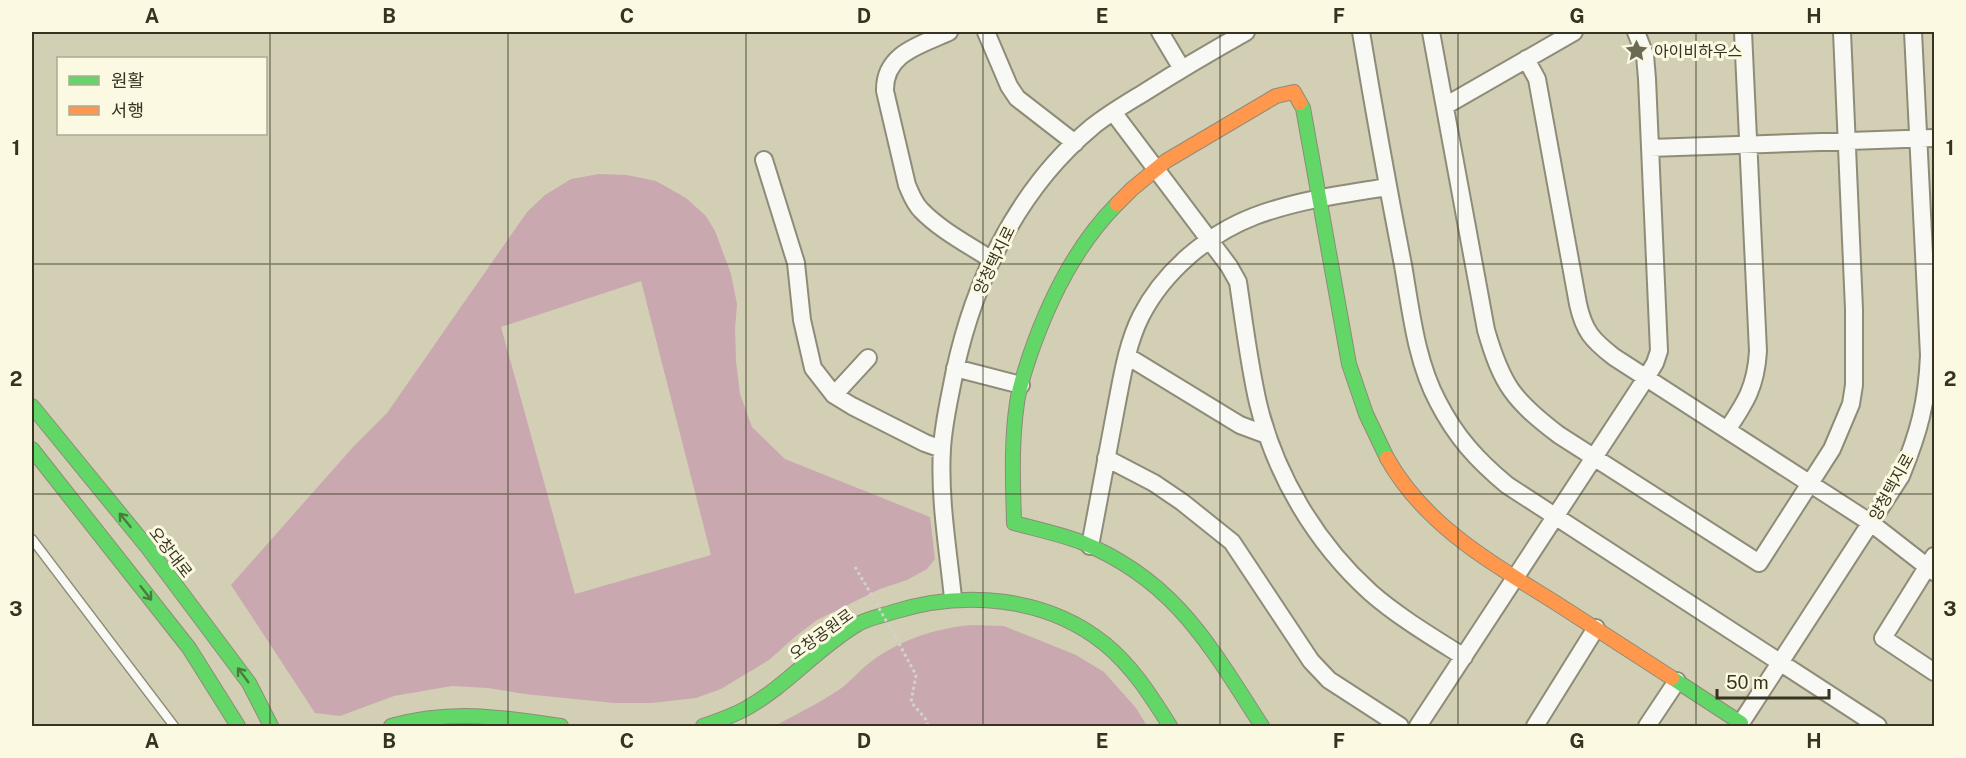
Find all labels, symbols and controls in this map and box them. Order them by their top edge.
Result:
text: A [145,4,159,28]
text: B [382,4,396,28]
text: C [620,4,634,28]
text: D [857,4,871,28]
text: E [1096,4,1108,28]
text: F [1333,4,1345,28]
text: G [1569,4,1585,28]
text: H [1806,4,1822,28]
place icon: 아이비하우스 [1623,38,1649,64]
place label: 아이비하우스 [1654,42,1742,61]
legend [57,57,267,135]
text: 원활 [111,70,144,91]
text: 서행 [111,100,144,121]
text: 1 [12,136,20,160]
text: 1 [1946,136,1954,160]
street label: 양청택지로 [970,223,1019,297]
text: 2 [10,367,22,391]
text: 2 [1944,367,1956,391]
street label: 양청택지로 [1865,450,1918,524]
one-way arrow [118,513,132,528]
street label: 오창대로 [145,523,196,582]
one-way arrow [140,585,153,601]
text: 3 [9,597,23,621]
text: 3 [1943,597,1957,621]
street label: 오창공원로 [786,605,857,664]
scale bar [1717,662,1830,700]
one-way arrow [237,668,249,684]
text: 50 m [1726,672,1769,693]
text: A [145,729,159,753]
text: B [382,729,396,753]
text: C [620,729,634,753]
text: D [857,729,871,753]
text: E [1096,729,1108,753]
text: F [1333,729,1345,753]
text: G [1569,729,1585,753]
text: H [1806,729,1822,753]

